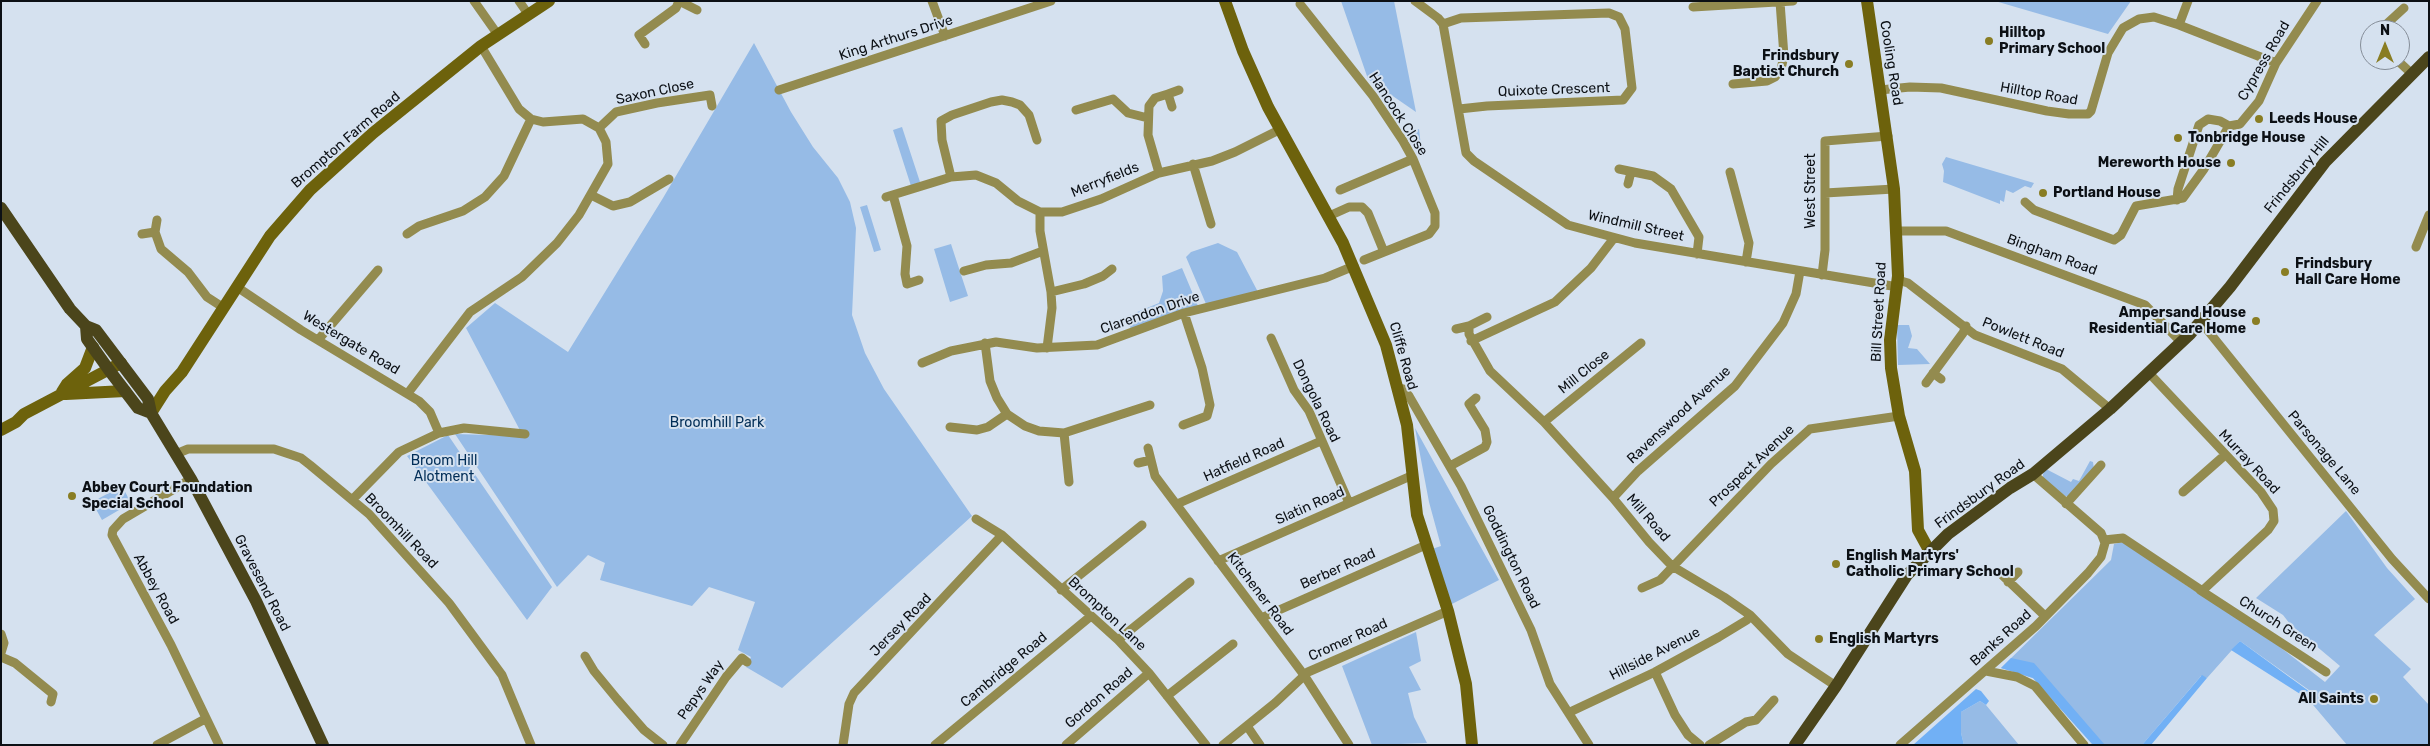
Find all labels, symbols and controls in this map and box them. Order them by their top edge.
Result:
street label: King Arthurs Drive [837,12,955,64]
street label: Cypress Road [2234,18,2294,104]
street label: Cooling Road [1876,19,1906,107]
north arrow [2360,20,2410,70]
text: N [2380,22,2390,39]
place label: Hilltop Primary School [1999,25,2105,58]
marker: Hilltop Primary School [1983,35,1995,47]
place label: Frindsbury Baptist Church [1733,48,1839,80]
marker: Frindsbury Baptist Church [1843,58,1855,70]
street label: Hancock Close [1365,69,1431,159]
street label: Saxon Close [614,76,696,108]
street label: Hilltop Road [1999,79,2079,109]
street label: Quixote Crescent [1498,80,1610,100]
street label: Brompton Farm Road [288,88,404,192]
place label: Leeds House [2269,111,2357,127]
marker: Leeds House [2253,113,2265,125]
place label: Tonbridge House [2188,130,2305,146]
marker: Tonbridge House [2172,132,2184,144]
street label: Frindsbury Hill [2261,133,2333,217]
street label: West Street [1803,153,1819,229]
place label: Mereworth House [2098,155,2221,171]
marker: Mereworth House [2225,157,2237,169]
street label: Merryfields [1069,159,1141,201]
place label: Portland House [2053,185,2161,201]
marker: Portland House [2037,187,2049,199]
street label: Windmill Street [1586,207,1686,245]
street label: Bingham Road [2005,231,2099,279]
place label: Frindsbury Hall Care Home [2295,256,2400,288]
street label: Bill Street Road [1868,262,1890,362]
marker: Frindsbury Hall Care Home [2279,266,2291,278]
street label: Clarendon Drive [1098,288,1202,338]
place label: Ampersand House Residential Care Home [2089,305,2246,338]
street label: Westergate Road [299,307,403,379]
street label: Powlett Road [1980,314,2066,362]
marker: Ampersand House Residential Care Home [2250,315,2262,327]
street label: Cliffe Road [1385,320,1421,392]
street label: Mill Close [1555,346,1613,398]
street label: Dongola Road [1289,357,1343,445]
street label: Ravenswood Avenue [1624,363,1734,467]
street label: Parsonage Lane [2284,407,2364,499]
park label: Broomhill Park [670,415,764,431]
street label: Prospect Avenue [1706,421,1798,511]
street label: Murray Road [2215,426,2283,498]
street label: Hatfield Road [1201,435,1287,485]
park label: Broom Hill Alotment [411,453,477,486]
street label: Frindsbury Road [1932,456,2028,532]
place label: Abbey Court Foundation Special School [82,480,252,512]
street label: Slatin Road [1273,483,1347,529]
marker: Abbey Court Foundation Special School [66,490,78,502]
street label: Broomhill Road [361,490,441,572]
street label: Mill Road [1623,491,1673,545]
street label: Goddington Road [1479,503,1543,611]
street label: Gravesend Road [230,532,294,634]
street label: Berber Road [1298,545,1378,593]
place label: English Martyrs' Catholic Primary School [1846,548,2014,580]
street label: Kitchener Road [1223,549,1297,639]
street label: Abbey Road [130,551,182,627]
marker: English Martyrs' Catholic Primary School [1830,558,1842,570]
street label: Brompton Lane [1064,574,1150,654]
street label: Jersey Road [867,590,935,660]
street label: Church Green [2236,592,2320,656]
street label: Banks Road [1967,606,2035,670]
street label: Cromer Road [1306,615,1390,665]
street label: Hillside Avenue [1607,624,1703,684]
street label: Cambridge Road [957,629,1051,711]
place label: English Martyrs [1829,631,1939,647]
marker: English Martyrs [1813,633,1825,645]
street label: Pepys Way [674,657,728,723]
street label: Gordon Road [1062,664,1136,732]
place label: All Saints [2298,691,2364,707]
marker: All Saints [2368,693,2380,705]

